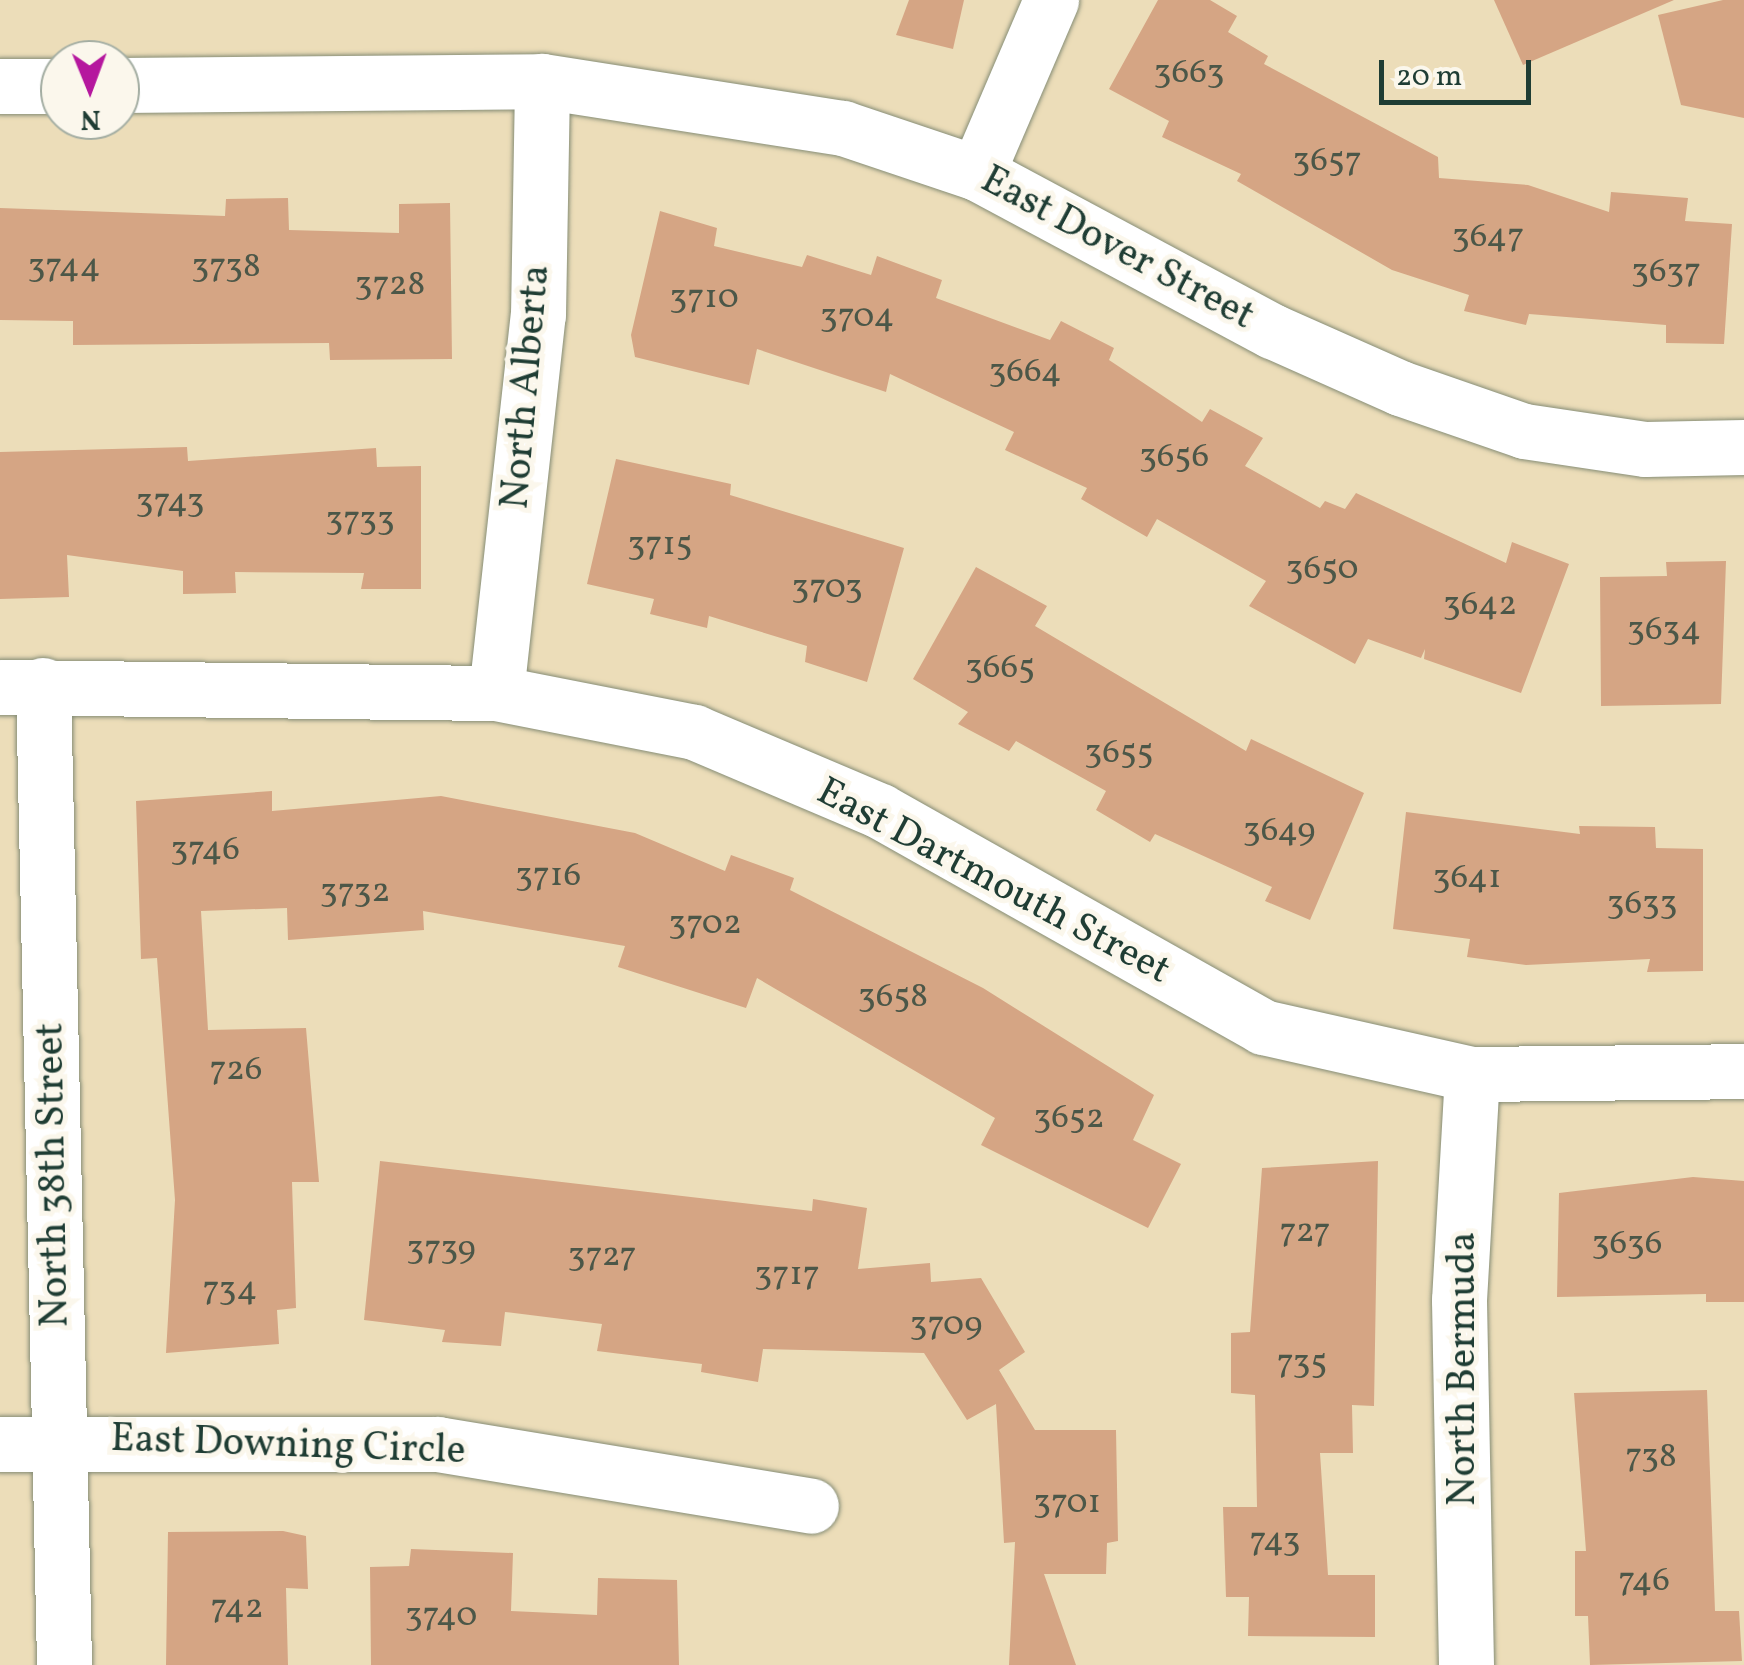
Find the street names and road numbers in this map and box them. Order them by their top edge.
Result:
street label: East Dover Street [972,157,1262,341]
street label: North Alberta [492,263,562,511]
street label: East Dartmouth Street [808,769,1178,995]
street label: North 38th Street [27,1022,81,1328]
street label: North Bermuda [1440,1232,1488,1506]
street label: East Downing Circle [110,1416,466,1476]

